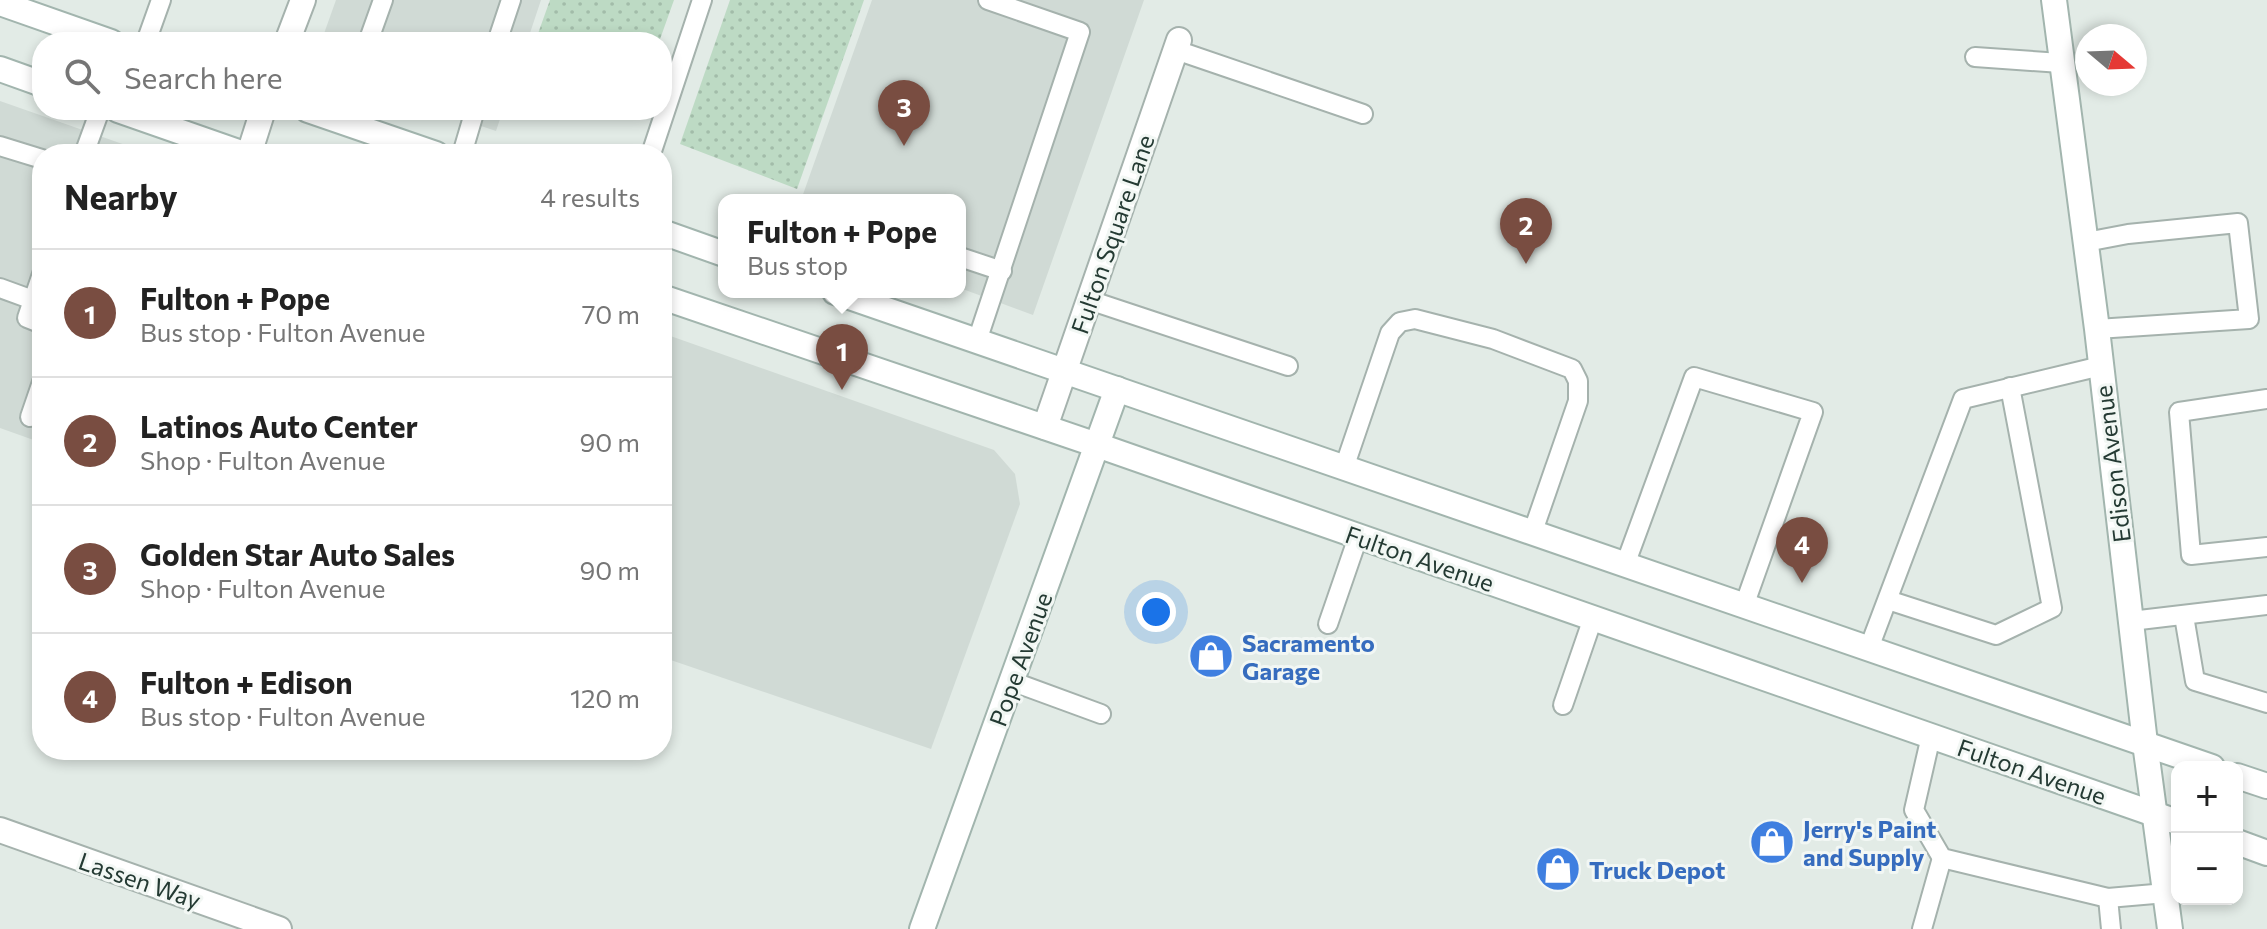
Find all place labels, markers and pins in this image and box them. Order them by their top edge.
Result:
pin: 3 [878,80,930,146]
pin: 2 [1500,198,1552,264]
pin: 1 [816,324,868,390]
pin: 4 [1776,517,1828,583]
place label: Sacramento Garage [1242,628,1375,685]
shop icon: Sacramento Garage [1187,632,1235,680]
place label: Jerry's Paint and Supply [1803,814,1936,871]
shop icon: Jerry's Paint and Supply [1748,818,1796,866]
shop icon: Truck Depot [1534,845,1582,893]
place label: Truck Depot [1589,855,1725,884]

